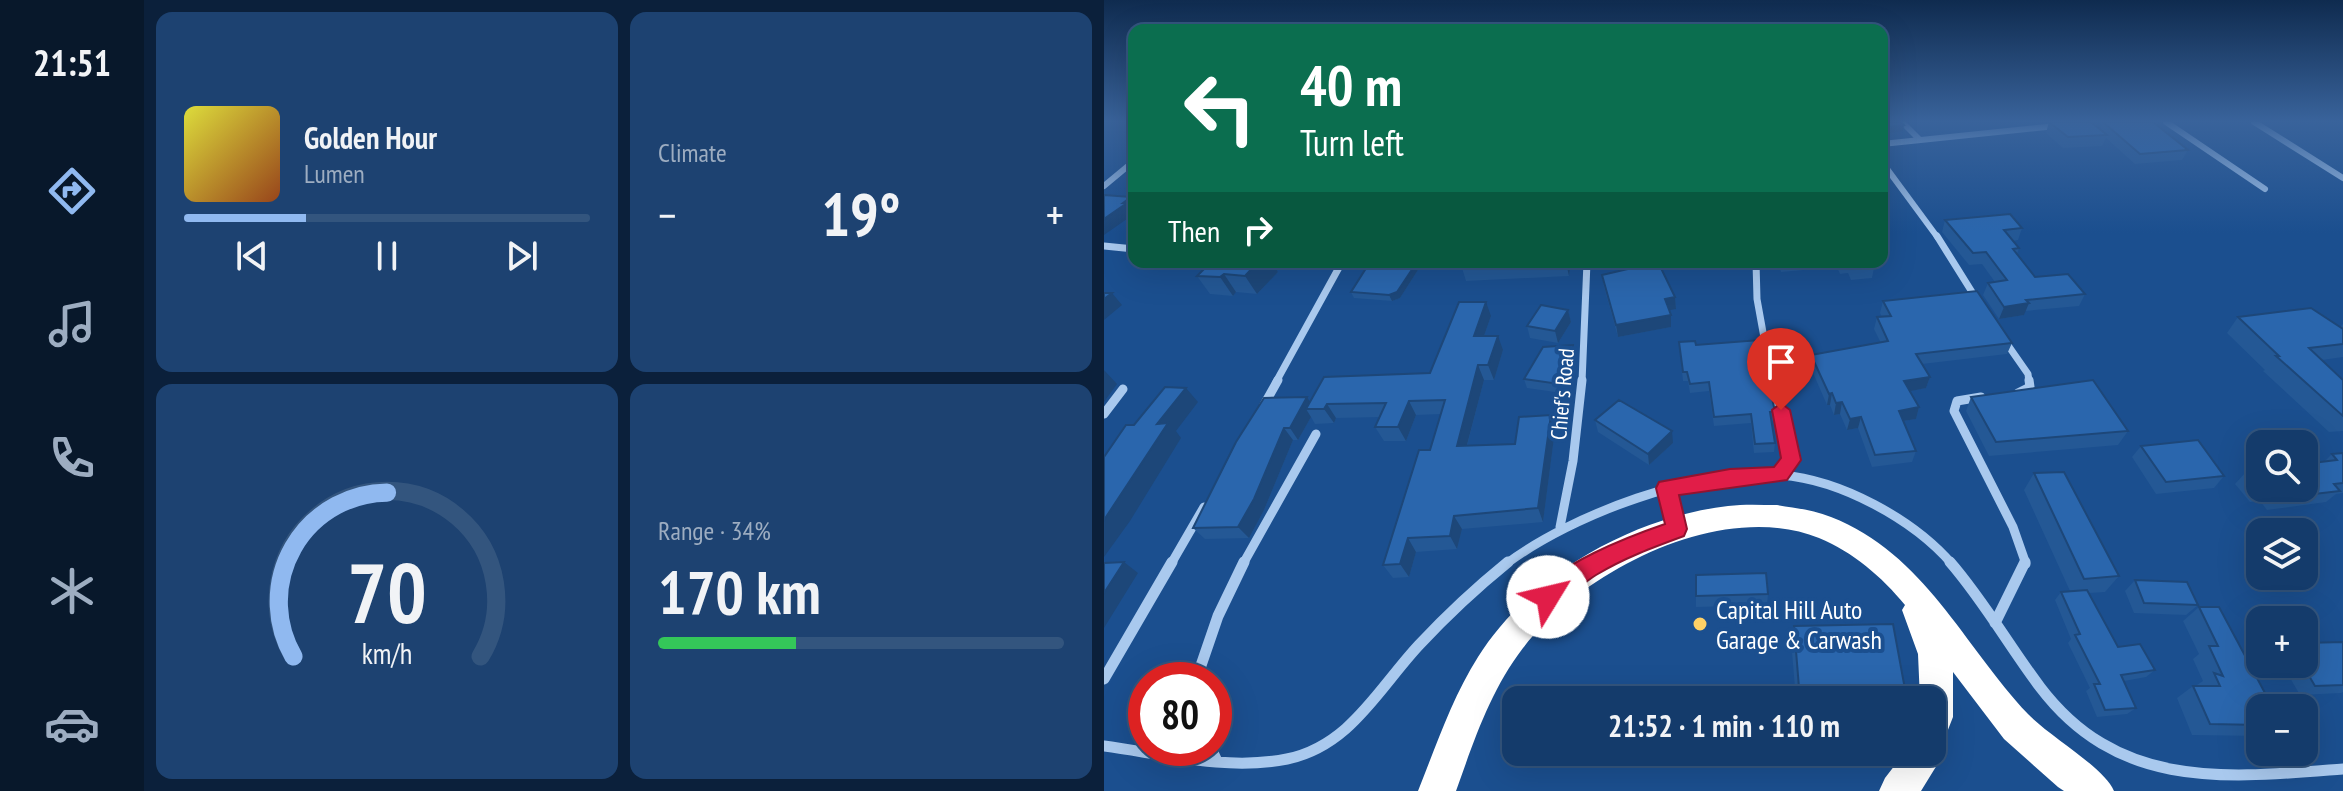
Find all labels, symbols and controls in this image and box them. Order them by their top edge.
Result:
text: 21:51 [33,39,111,86]
text: 40 m [1300,49,1402,121]
icon: left [1168,56,1272,160]
text: Golden Hour [304,118,437,157]
text: Turn left [1300,119,1404,166]
text: Climate [658,136,727,169]
text: Lumen [304,157,365,190]
icon: directions [44,163,100,219]
text: 19° [821,175,901,253]
text: − [658,186,676,243]
text: + [1046,186,1064,243]
icon: right [1236,208,1280,252]
text: Then [1168,211,1220,250]
icon: previous [230,234,274,278]
icon: pause [365,234,409,278]
icon: next [500,234,544,278]
icon: music [44,296,100,352]
pin [1747,328,1815,410]
icon: arrive [1759,340,1803,384]
street label: Chief's Road [1544,347,1580,441]
icon: phone [44,430,100,486]
map controls [2246,430,2318,766]
button: search [2246,430,2318,502]
text: Range · 34% [658,514,771,547]
button: layers [2246,518,2318,590]
text: 70 [347,538,427,646]
text: 170 km [658,553,821,631]
position arrow [1506,555,1590,639]
icon: climate [44,563,100,619]
place label: Capital Hill Auto Garage & Carwash [1716,593,1882,656]
button: + [2246,606,2318,678]
marker: Capital Hill Auto Garage & Carwash [1691,615,1709,633]
text: km/h [362,635,412,672]
speed limit sign: 80 [1128,662,1232,766]
button: − [2246,694,2318,766]
icon: car [44,696,100,752]
text: 21:52 · 1 min · 110 m [1608,706,1840,745]

